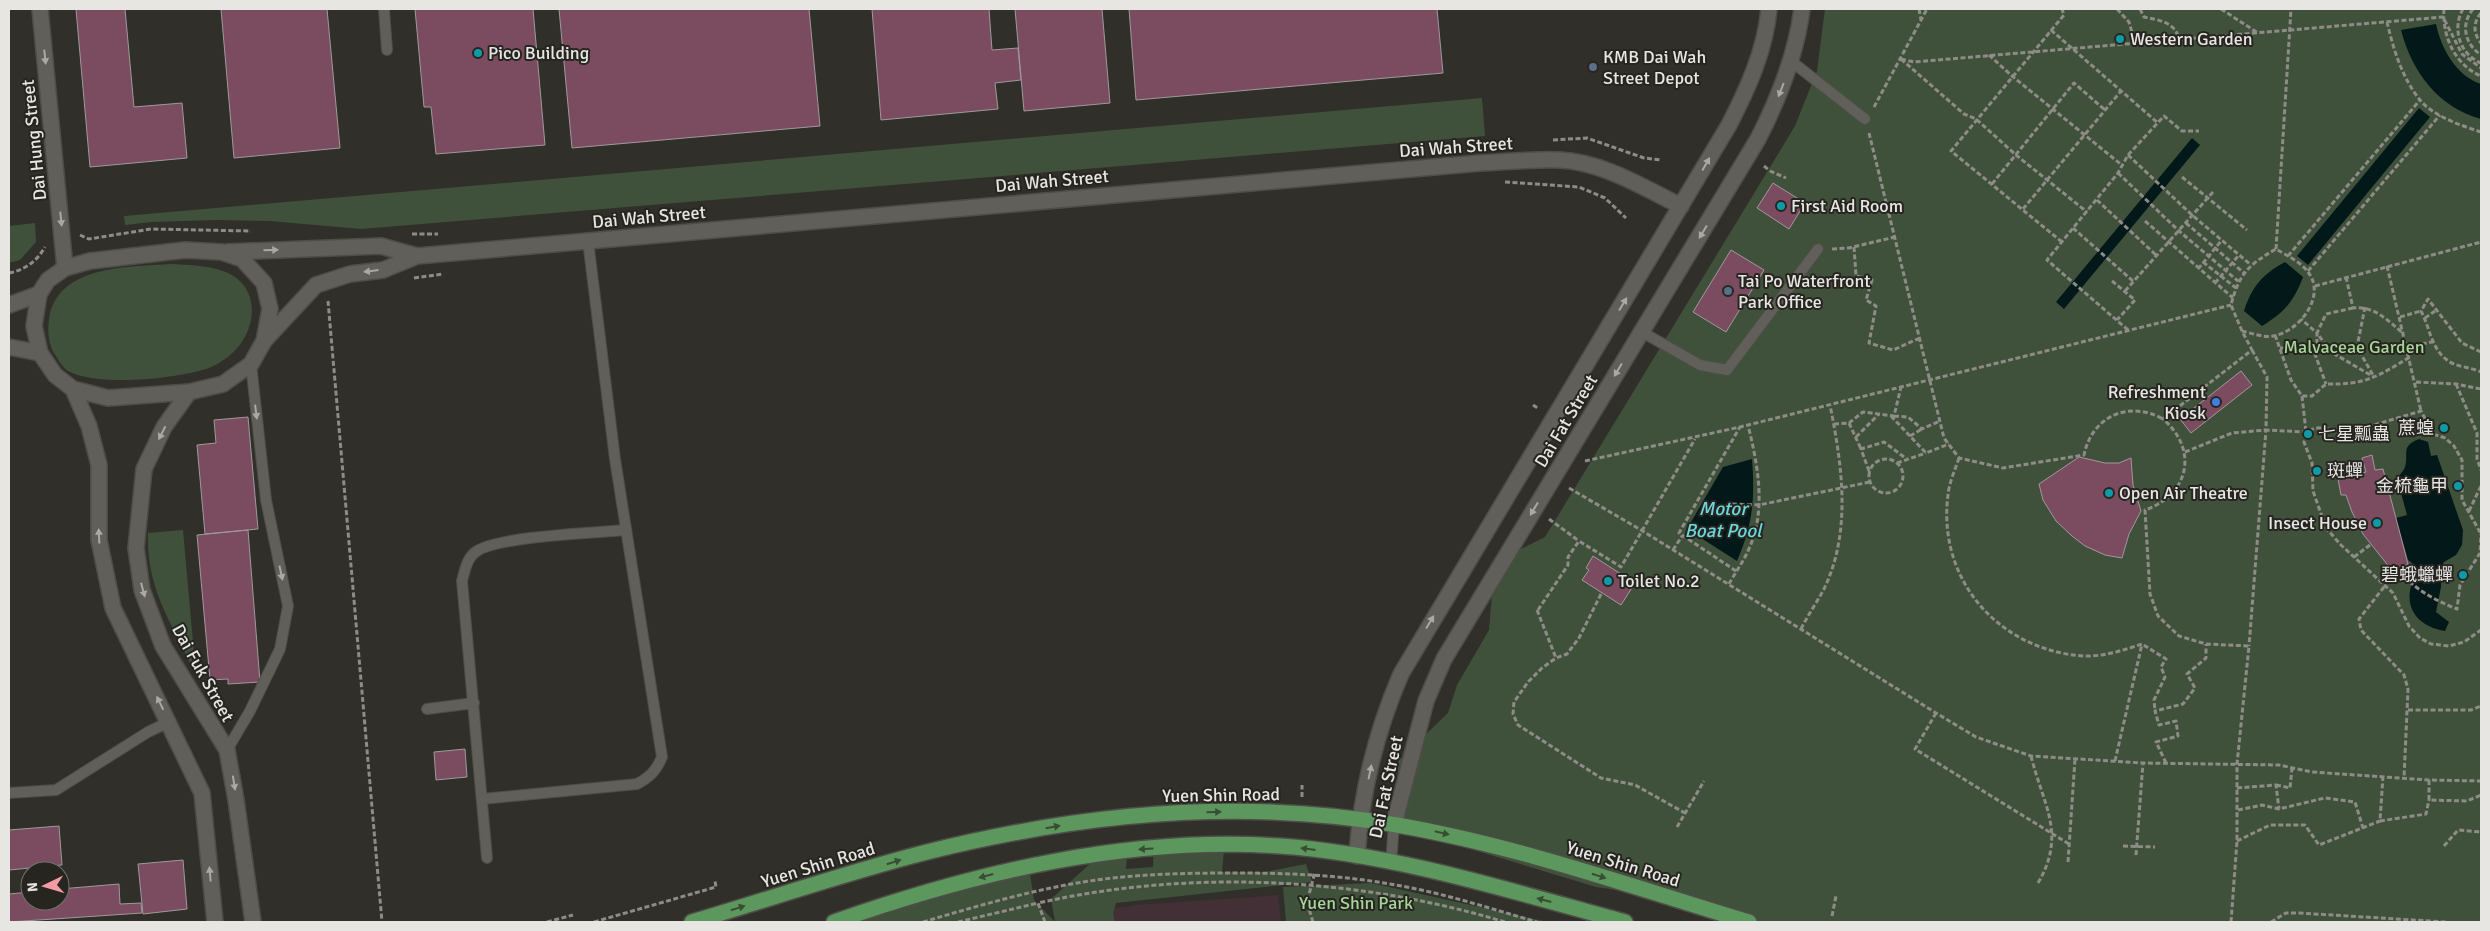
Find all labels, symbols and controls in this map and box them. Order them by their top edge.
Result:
place label: Western Garden [2130,28,2253,50]
marker: Western Garden [2114,33,2126,45]
place label: Pico Building [488,42,589,64]
place label: KMB Dai Wah Street Depot [1603,46,1706,89]
marker: Pico Building [472,47,484,59]
one-way arrow [41,50,49,66]
marker: KMB Dai Wah Street Depot [1587,61,1599,73]
street label: Dai Hung Street [17,78,51,202]
one-way arrow [1777,82,1784,97]
street label: Dai Wah Street [1398,132,1514,162]
one-way arrow [1702,158,1711,171]
street label: Dai Wah Street [994,165,1110,197]
place label: First Aid Room [1791,195,1903,217]
marker: First Aid Room [1775,200,1787,212]
street label: Dai Wah Street [591,201,707,233]
one-way arrow [57,211,65,227]
one-way arrow [1698,225,1708,238]
one-way arrow [263,246,279,254]
one-way arrow [363,267,379,275]
place label: Tai Po Waterfront Park Office [1738,270,1871,313]
marker: Tai Po Waterfront Park Office [1722,285,1734,297]
one-way arrow [1619,297,1628,310]
park label: Malvaceae Garden [2284,336,2424,358]
one-way arrow [1614,364,1623,377]
street label: Dai Fat Street [1530,371,1602,471]
place label: Refreshment Kiosk [2108,381,2206,424]
marker: Refreshment Kiosk [2210,396,2222,408]
one-way arrow [252,405,260,421]
place label: 蔗蝗 [2398,417,2434,439]
marker: 蔗蝗 [2438,422,2450,434]
place label: 七星瓢蟲 [2318,423,2390,445]
one-way arrow [158,426,166,440]
marker: 七星瓢蟲 [2302,428,2314,440]
place label: 斑蟬 [2327,460,2363,482]
marker: 斑蟬 [2311,465,2323,477]
place label: 金梳龜甲 [2376,475,2448,497]
marker: 金梳龜甲 [2452,480,2464,492]
place label: Open Air Theatre [2119,482,2248,504]
marker: Open Air Theatre [2103,487,2115,499]
water label: Motor Boat Pool [1684,497,1763,543]
one-way arrow [1530,503,1539,516]
place label: Insect House [2268,512,2367,534]
marker: Insect House [2371,517,2383,529]
one-way arrow [95,528,103,544]
place label: 碧蛾蠟蟬 [2381,564,2453,586]
one-way arrow [277,565,285,580]
marker: 碧蛾蠟蟬 [2457,569,2469,581]
place label: Toilet No.2 [1618,570,1700,592]
marker: Toilet No.2 [1602,575,1614,587]
one-way arrow [140,583,148,598]
one-way arrow [1426,616,1435,629]
street label: Dai Fuk Street [167,620,239,726]
one-way arrow [156,696,164,711]
street label: Dai Fat Street [1364,734,1408,840]
one-way arrow [1366,764,1374,779]
one-way arrow [230,775,238,791]
street label: Yuen Shin Road [1162,783,1280,807]
one-way arrow [1207,807,1223,815]
one-way arrow [1045,822,1061,830]
one-way arrow [1435,829,1450,837]
street label: Yuen Shin Road [1563,836,1683,892]
street label: Yuen Shin Road [758,837,878,893]
one-way arrow [1138,845,1154,853]
one-way arrow [1300,845,1316,853]
one-way arrow [887,857,902,865]
north arrow [20,861,70,911]
one-way arrow [206,865,214,881]
one-way arrow [1592,872,1607,880]
one-way arrow [979,873,994,881]
text: N [24,881,41,893]
park label: Yuen Shin Park [1299,892,1413,914]
one-way arrow [1537,896,1552,904]
one-way arrow [731,904,746,912]

